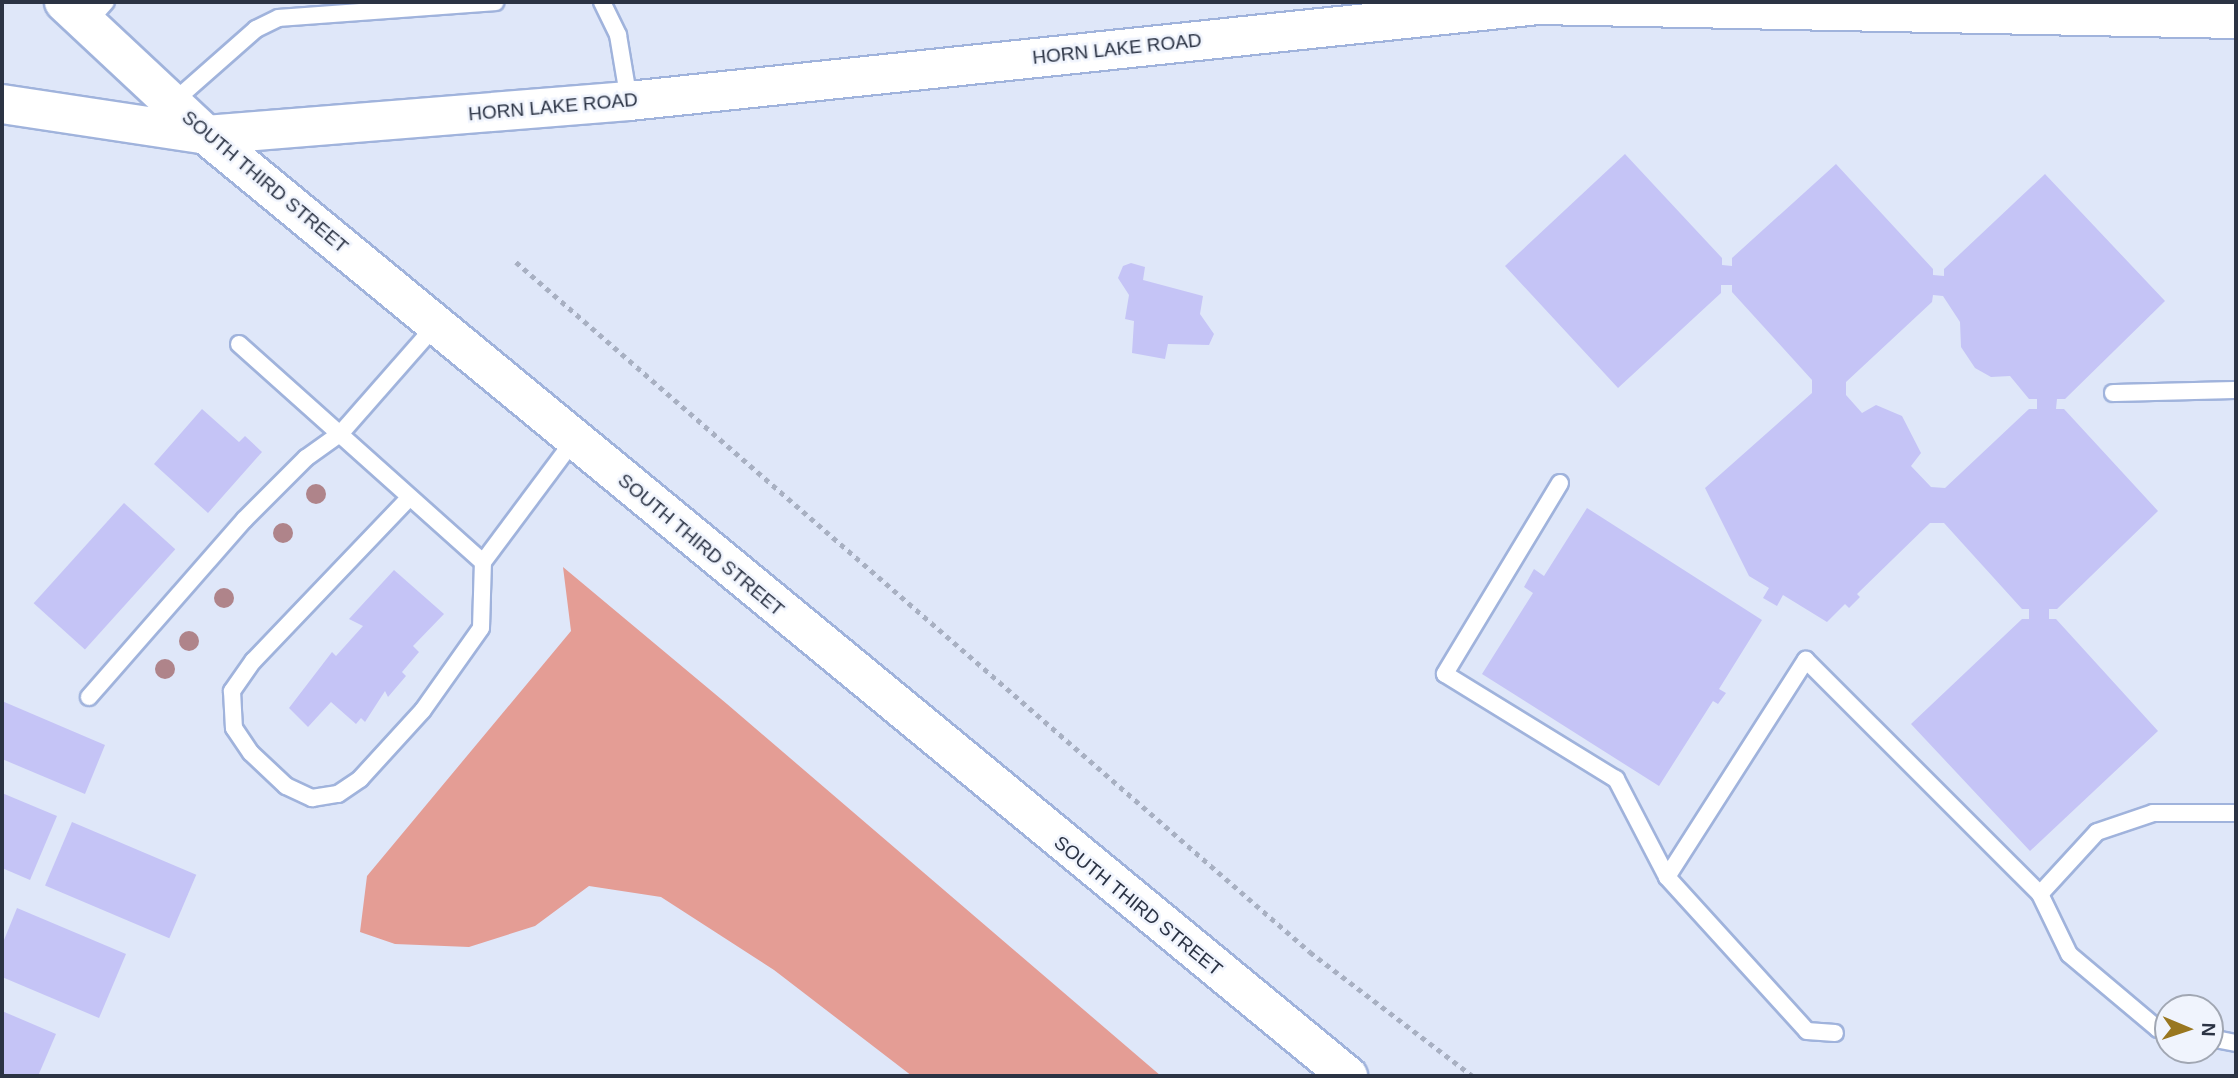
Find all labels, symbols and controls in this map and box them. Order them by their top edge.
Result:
street label: HORN LAKE ROAD [1031,29,1203,69]
street label: HORN LAKE ROAD [467,88,639,126]
street label: SOUTH THIRD STREET [177,106,353,258]
street label: SOUTH THIRD STREET [613,469,789,621]
street label: SOUTH THIRD STREET [1049,831,1227,981]
north arrow [2154,994,2224,1064]
text: N [2198,1022,2219,1037]

